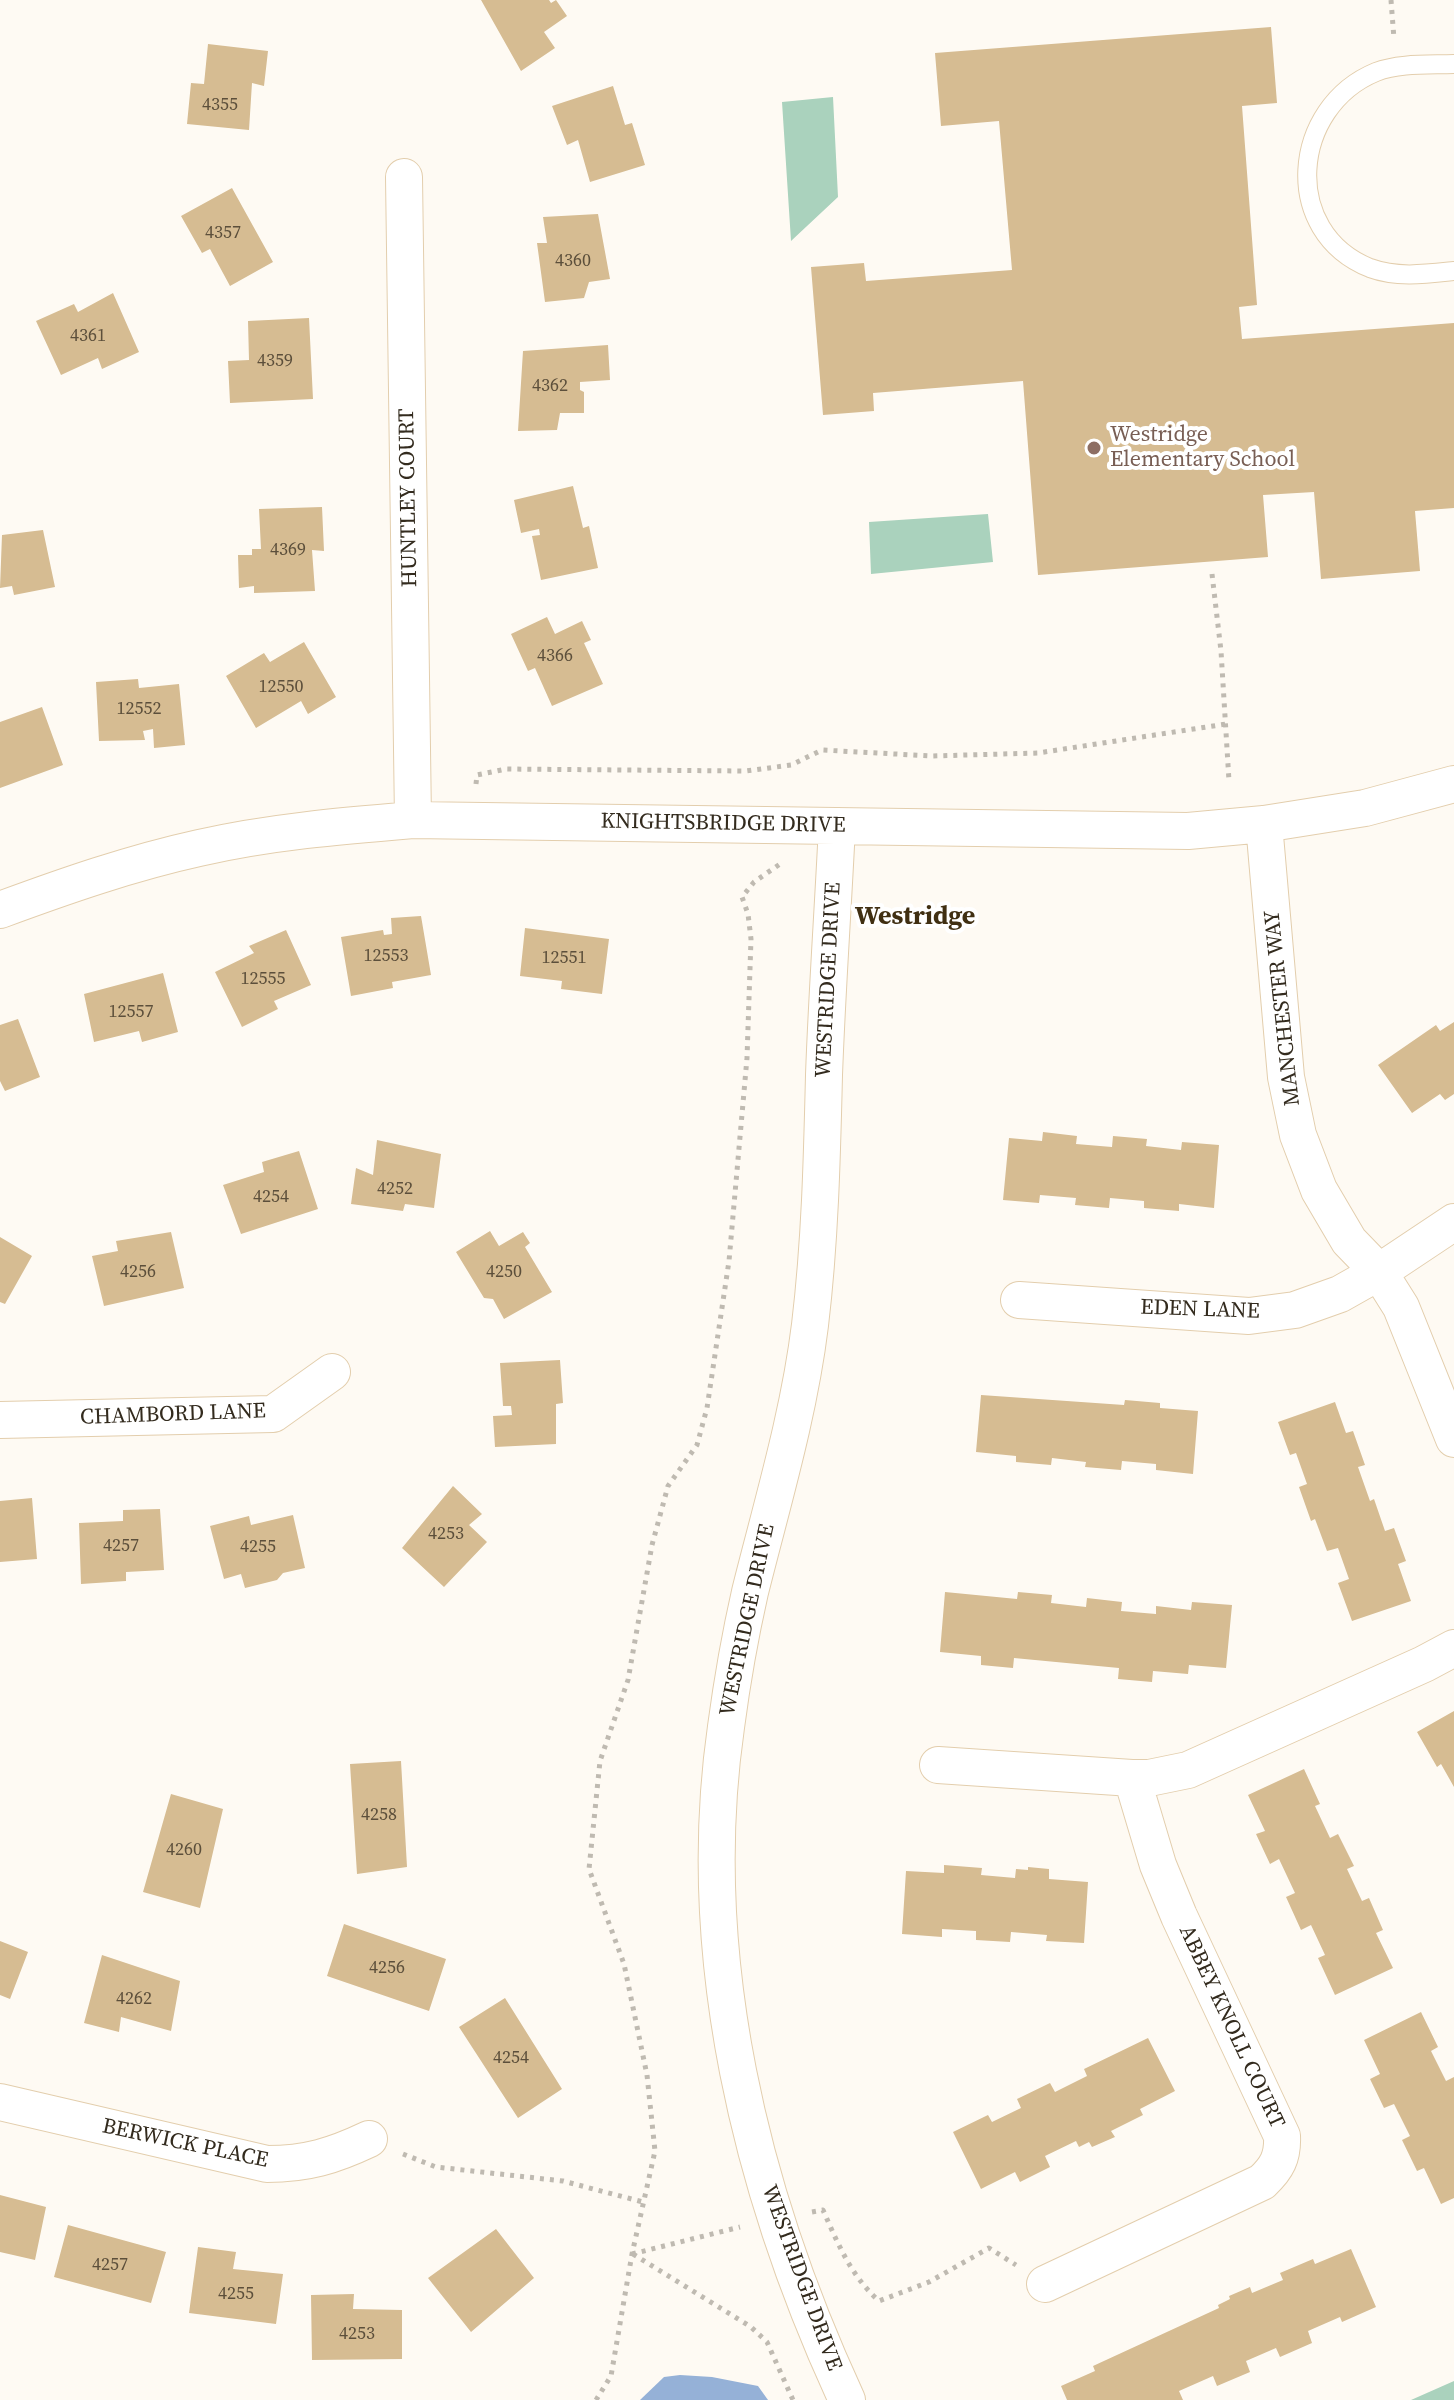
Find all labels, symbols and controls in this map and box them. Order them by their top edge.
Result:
house number: 4355 [202,94,238,116]
house number: 4357 [205,222,241,244]
house number: 4360 [555,250,591,272]
house number: 4361 [70,325,106,347]
house number: 4359 [257,350,293,372]
house number: 4362 [532,375,568,397]
street label: HUNTLEY COURT [394,408,424,588]
place label: Westridge Elementary School [1110,422,1295,474]
marker: Westridge Elementary School [1085,439,1103,457]
house number: 4369 [270,539,306,561]
house number: 4366 [537,645,573,667]
house number: 12550 [259,676,303,698]
house number: 12552 [117,698,161,720]
street label: KNIGHTSBRIDGE DRIVE [600,809,846,839]
street label: WESTRIDGE DRIVE [811,882,847,1078]
district label: Westridge [855,901,975,933]
street label: MANCHESTER WAY [1260,909,1306,1107]
house number: 12553 [364,945,408,967]
house number: 12551 [542,947,586,969]
house number: 12555 [241,968,285,990]
house number: 12557 [109,1001,153,1023]
house number: 4252 [377,1178,413,1200]
house number: 4254 [253,1186,289,1208]
house number: 4256 [120,1261,156,1283]
house number: 4250 [486,1261,522,1283]
street label: EDEN LANE [1140,1295,1260,1325]
street label: CHAMBORD LANE [80,1399,266,1431]
street label: WESTRIDGE DRIVE [715,1521,781,1719]
house number: 4253 [428,1523,464,1545]
house number: 4257 [103,1535,139,1557]
house number: 4255 [240,1536,276,1558]
house number: 4258 [361,1804,397,1826]
house number: 4260 [166,1839,202,1861]
street label: ABBEY KNOLL COURT [1172,1921,1290,2133]
house number: 4256 [369,1957,405,1979]
house number: 4262 [116,1988,152,2010]
house number: 4254 [493,2047,529,2069]
street label: BERWICK PLACE [100,2114,270,2174]
street label: WESTRIDGE DRIVE [755,2181,847,2375]
house number: 4257 [92,2254,128,2276]
house number: 4255 [218,2283,254,2305]
house number: 4253 [339,2323,375,2345]

